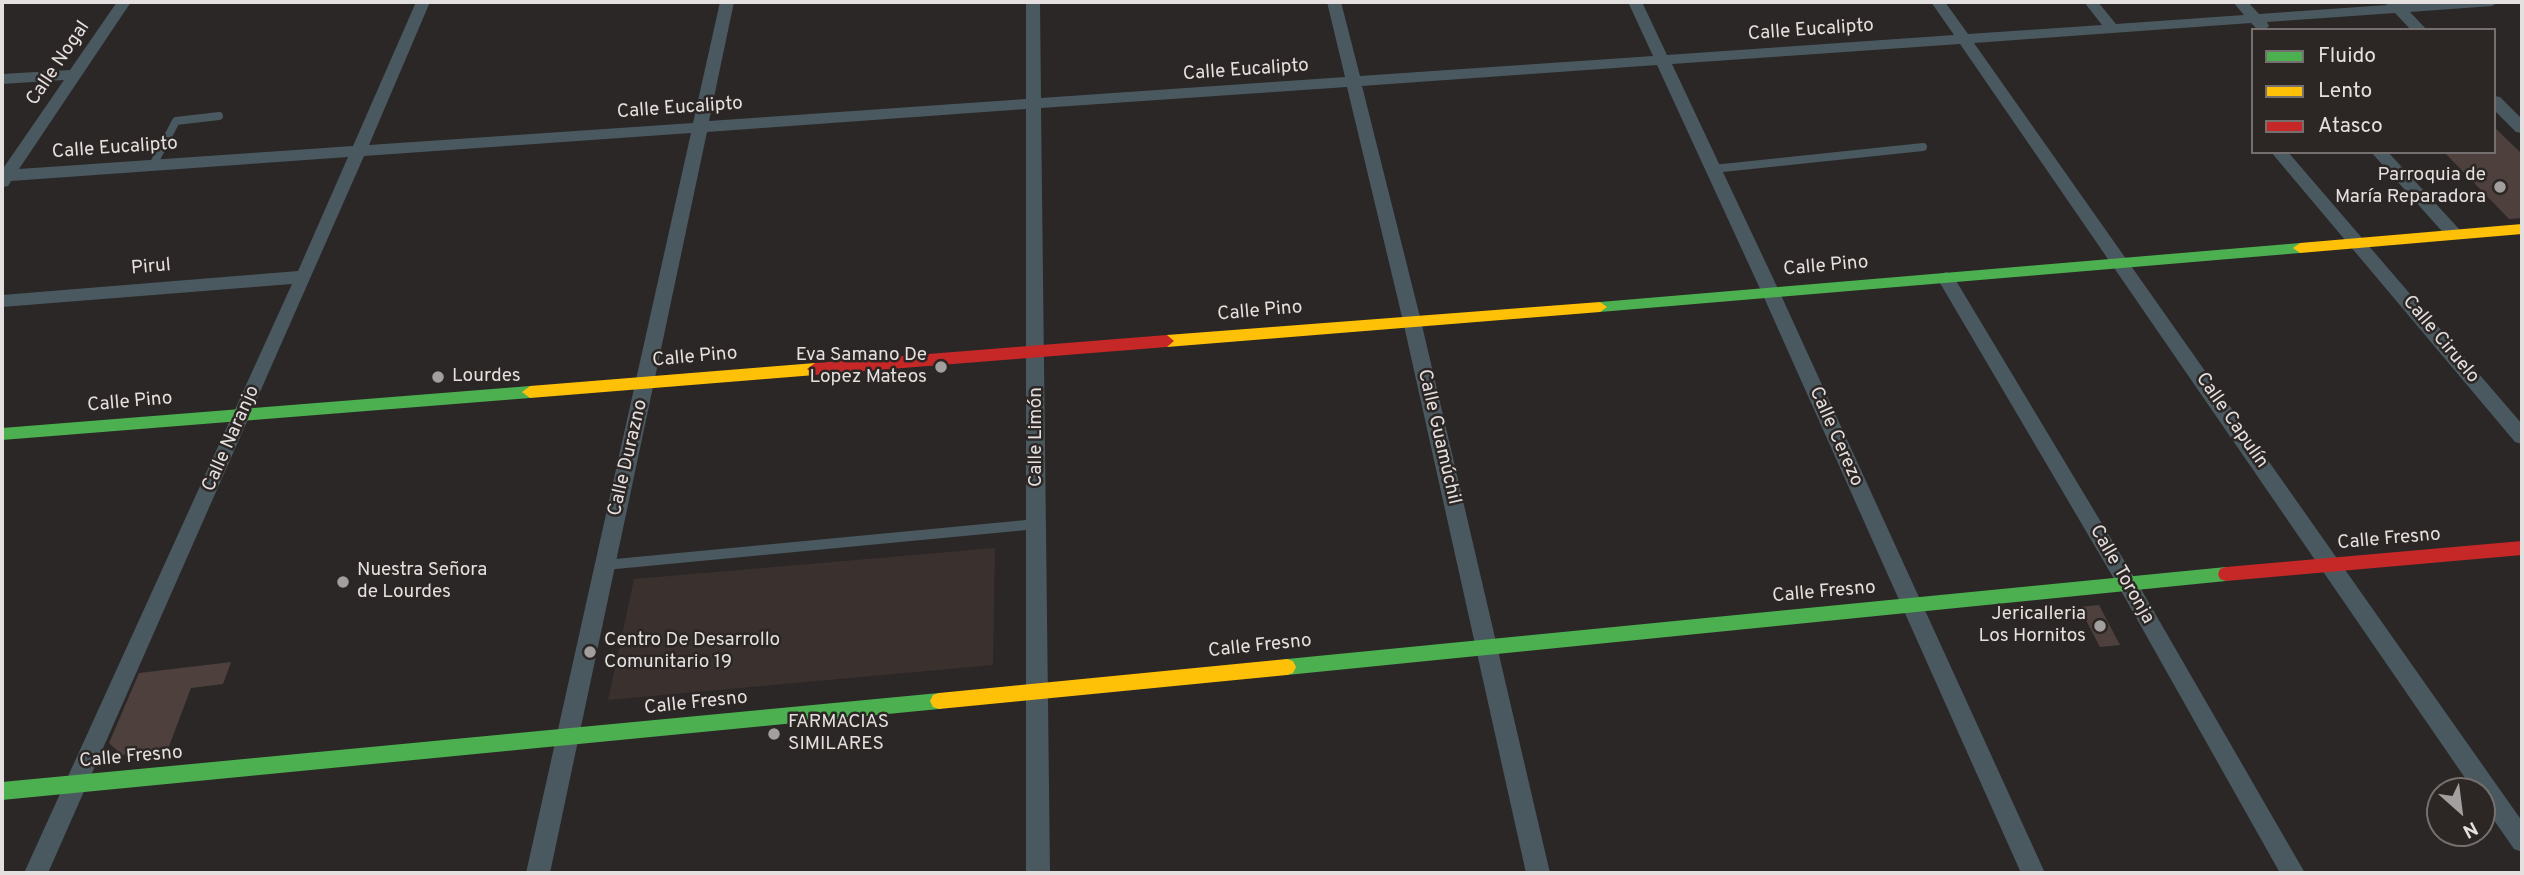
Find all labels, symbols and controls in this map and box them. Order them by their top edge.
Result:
street label: Calle Eucalipto [1747,15,1875,47]
street label: Calle Nogal [22,17,96,111]
legend [2251,28,2496,154]
text: Fluido [2318,43,2376,70]
street label: Calle Eucalipto [1182,55,1310,87]
text: Lento [2318,78,2372,105]
street label: Calle Eucalipto [616,93,744,125]
text: Atasco [2318,113,2383,140]
street label: Calle Eucalipto [51,133,179,165]
place label: Parroquia de María Reparadora [2335,165,2486,209]
marker: Parroquia de María Reparadora [2492,179,2508,195]
street label: Calle Pino [1783,252,1869,282]
street label: Pirul [130,255,172,281]
street label: Calle Ciruelo [2397,291,2483,389]
street label: Calle Pino [1217,297,1303,327]
street label: Calle Pino [652,343,738,373]
place label: Eva Samano De Lopez Mateos [796,345,927,389]
marker: Eva Samano De Lopez Mateos [933,359,949,375]
place label: Lourdes [452,366,521,388]
street label: Calle Guamúchil [1411,367,1465,507]
marker: Lourdes [430,369,446,385]
street label: Calle Capulín [2190,369,2272,473]
street label: Calle Naranjo [198,382,266,496]
street label: Calle Cerezo [1803,384,1867,490]
street label: Calle Limón [1026,387,1048,487]
street label: Calle Pino [87,388,173,418]
street label: Calle Durazno [605,398,653,518]
street label: Calle Toronja [2084,522,2158,628]
street label: Calle Fresno [2336,524,2442,556]
place label: Nuestra Señora de Lourdes [357,560,487,604]
marker: Nuestra Señora de Lourdes [335,574,351,590]
street label: Calle Fresno [1771,577,1877,609]
place label: Jericalleria Los Hornitos [1979,604,2086,648]
marker: Jericalleria Los Hornitos [2092,618,2108,634]
place label: Centro De Desarrollo Comunitario 19 [604,630,780,674]
street label: Calle Fresno [1207,630,1313,664]
marker: Centro De Desarrollo Comunitario 19 [582,644,598,660]
street label: Calle Fresno [643,687,749,721]
place label: FARMACIAS SIMILARES [788,712,889,756]
marker: FARMACIAS SIMILARES [766,726,782,742]
street label: Calle Fresno [78,742,184,774]
north arrow [2426,777,2496,847]
text: N [2458,815,2482,843]

